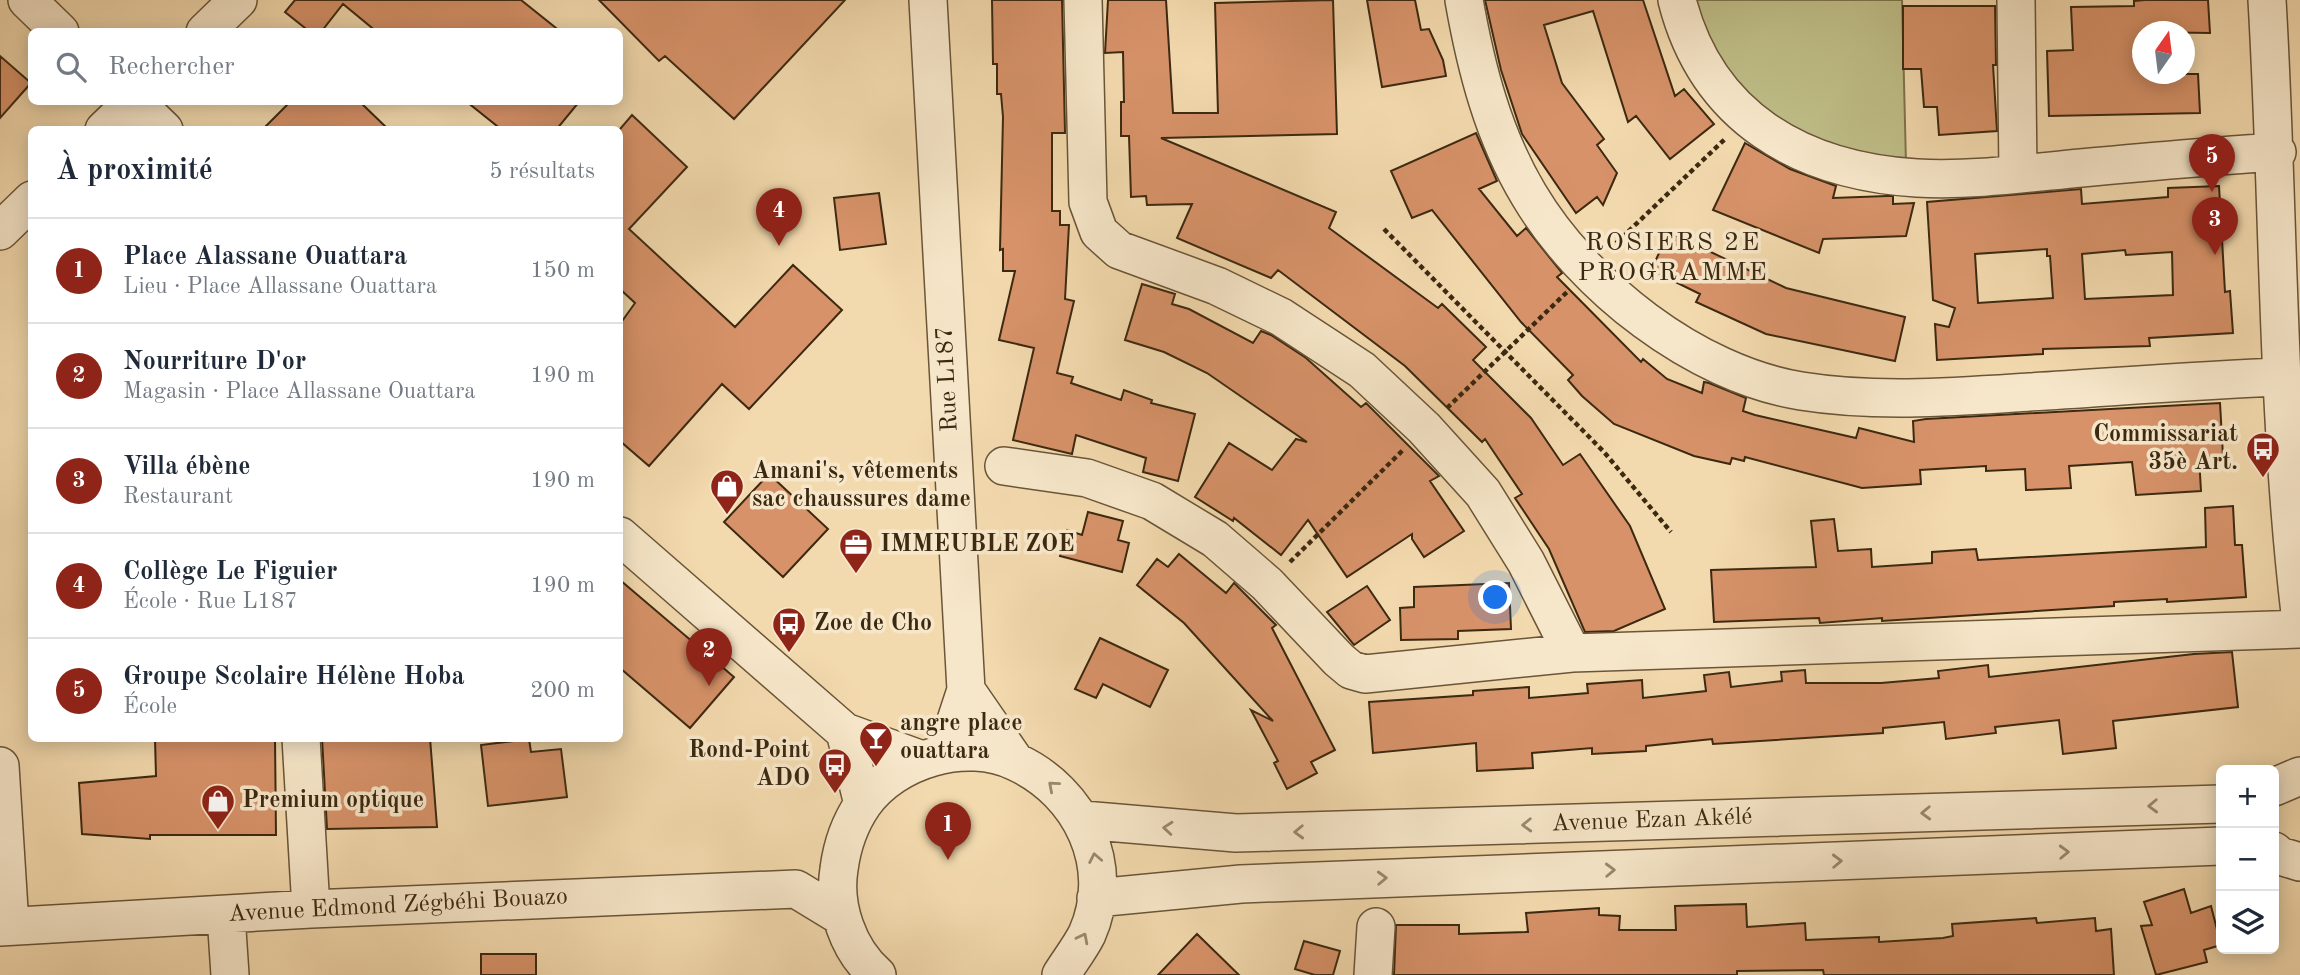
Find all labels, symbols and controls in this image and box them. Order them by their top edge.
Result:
north arrow [2132,21,2195,84]
search box [28,28,623,105]
icon: search [52,48,90,86]
text: Rechercher [108,54,235,80]
pin: 5 [2189,134,2235,192]
text: À proximité [56,156,213,186]
text: 5 résultats [489,160,595,183]
pin: 4 [756,188,802,246]
pin: 3 [2192,197,2238,255]
district label: ROSIERS 2E PROGRAMME [1577,230,1769,286]
text: Place Alassane Ouattara [123,244,407,270]
text: 1 [72,259,86,282]
text: 150 m [530,259,595,282]
text: Lieu · Place Allassane Ouattara [123,275,437,298]
street label: Rue L187 [933,326,963,432]
text: Nourriture D'or [123,349,306,375]
text: 2 [72,364,86,387]
text: 190 m [530,364,595,387]
text: Magasin · Place Allassane Ouattara [123,380,476,403]
place label: Commissariat 35è Art. [2093,423,2238,475]
bus stop icon: Commissariat 35è Art. [2244,430,2282,479]
text: Villa ébène [123,454,251,480]
place label: Amani's, vêtements sac chaussures dame [752,460,971,512]
shop icon: Amani's, vêtements sac chaussures dame [708,467,746,516]
text: 3 [72,469,86,492]
text: 190 m [530,469,595,492]
text: Restaurant [123,485,233,508]
office icon: IMMEUBLE ZOE [837,526,875,575]
place label: IMMEUBLE ZOE [880,533,1075,557]
text: Collège Le Figuier [123,559,338,585]
text: 4 [72,574,86,597]
text: 190 m [530,574,595,597]
your location [1478,580,1512,614]
text: École · Rue L187 [123,590,298,613]
bus stop icon: Zoe de Cho [770,605,808,654]
place label: Zoe de Cho [814,612,932,636]
pin: 2 [686,628,732,686]
text: Groupe Scolaire Hélène Hoba [123,664,465,690]
text: 5 [72,679,86,702]
text: 200 m [530,679,595,702]
text: École [123,695,177,718]
place label: angre place ouattara [900,712,1023,764]
bar icon: angre place ouattara [857,719,895,768]
place label: Rond-Point ADO [688,739,810,791]
bus stop icon: Rond-Point ADO [816,746,854,795]
map controls [2216,765,2279,954]
button: + [2216,765,2279,828]
shop icon: Premium optique [199,782,237,831]
one-way arrow [1048,782,1061,794]
place label: Premium optique [242,789,424,813]
one-way arrow [2147,798,2158,814]
pin: 1 [925,802,971,860]
one-way arrow [1920,805,1930,821]
street label: Avenue Ezan Akélé [1551,806,1753,836]
one-way arrow [1521,817,1532,833]
one-way arrow [1162,821,1173,836]
one-way arrow [1294,824,1305,839]
button: − [2216,828,2279,891]
one-way arrow [2059,845,2070,860]
one-way arrow [1088,853,1103,864]
one-way arrow [1832,854,1843,869]
one-way arrow [1604,862,1615,877]
one-way arrow [1377,871,1388,886]
street label: Avenue Edmond Zégbéhi Bouazo [228,885,568,927]
button: layers [2216,891,2279,954]
one-way arrow [1074,933,1088,946]

